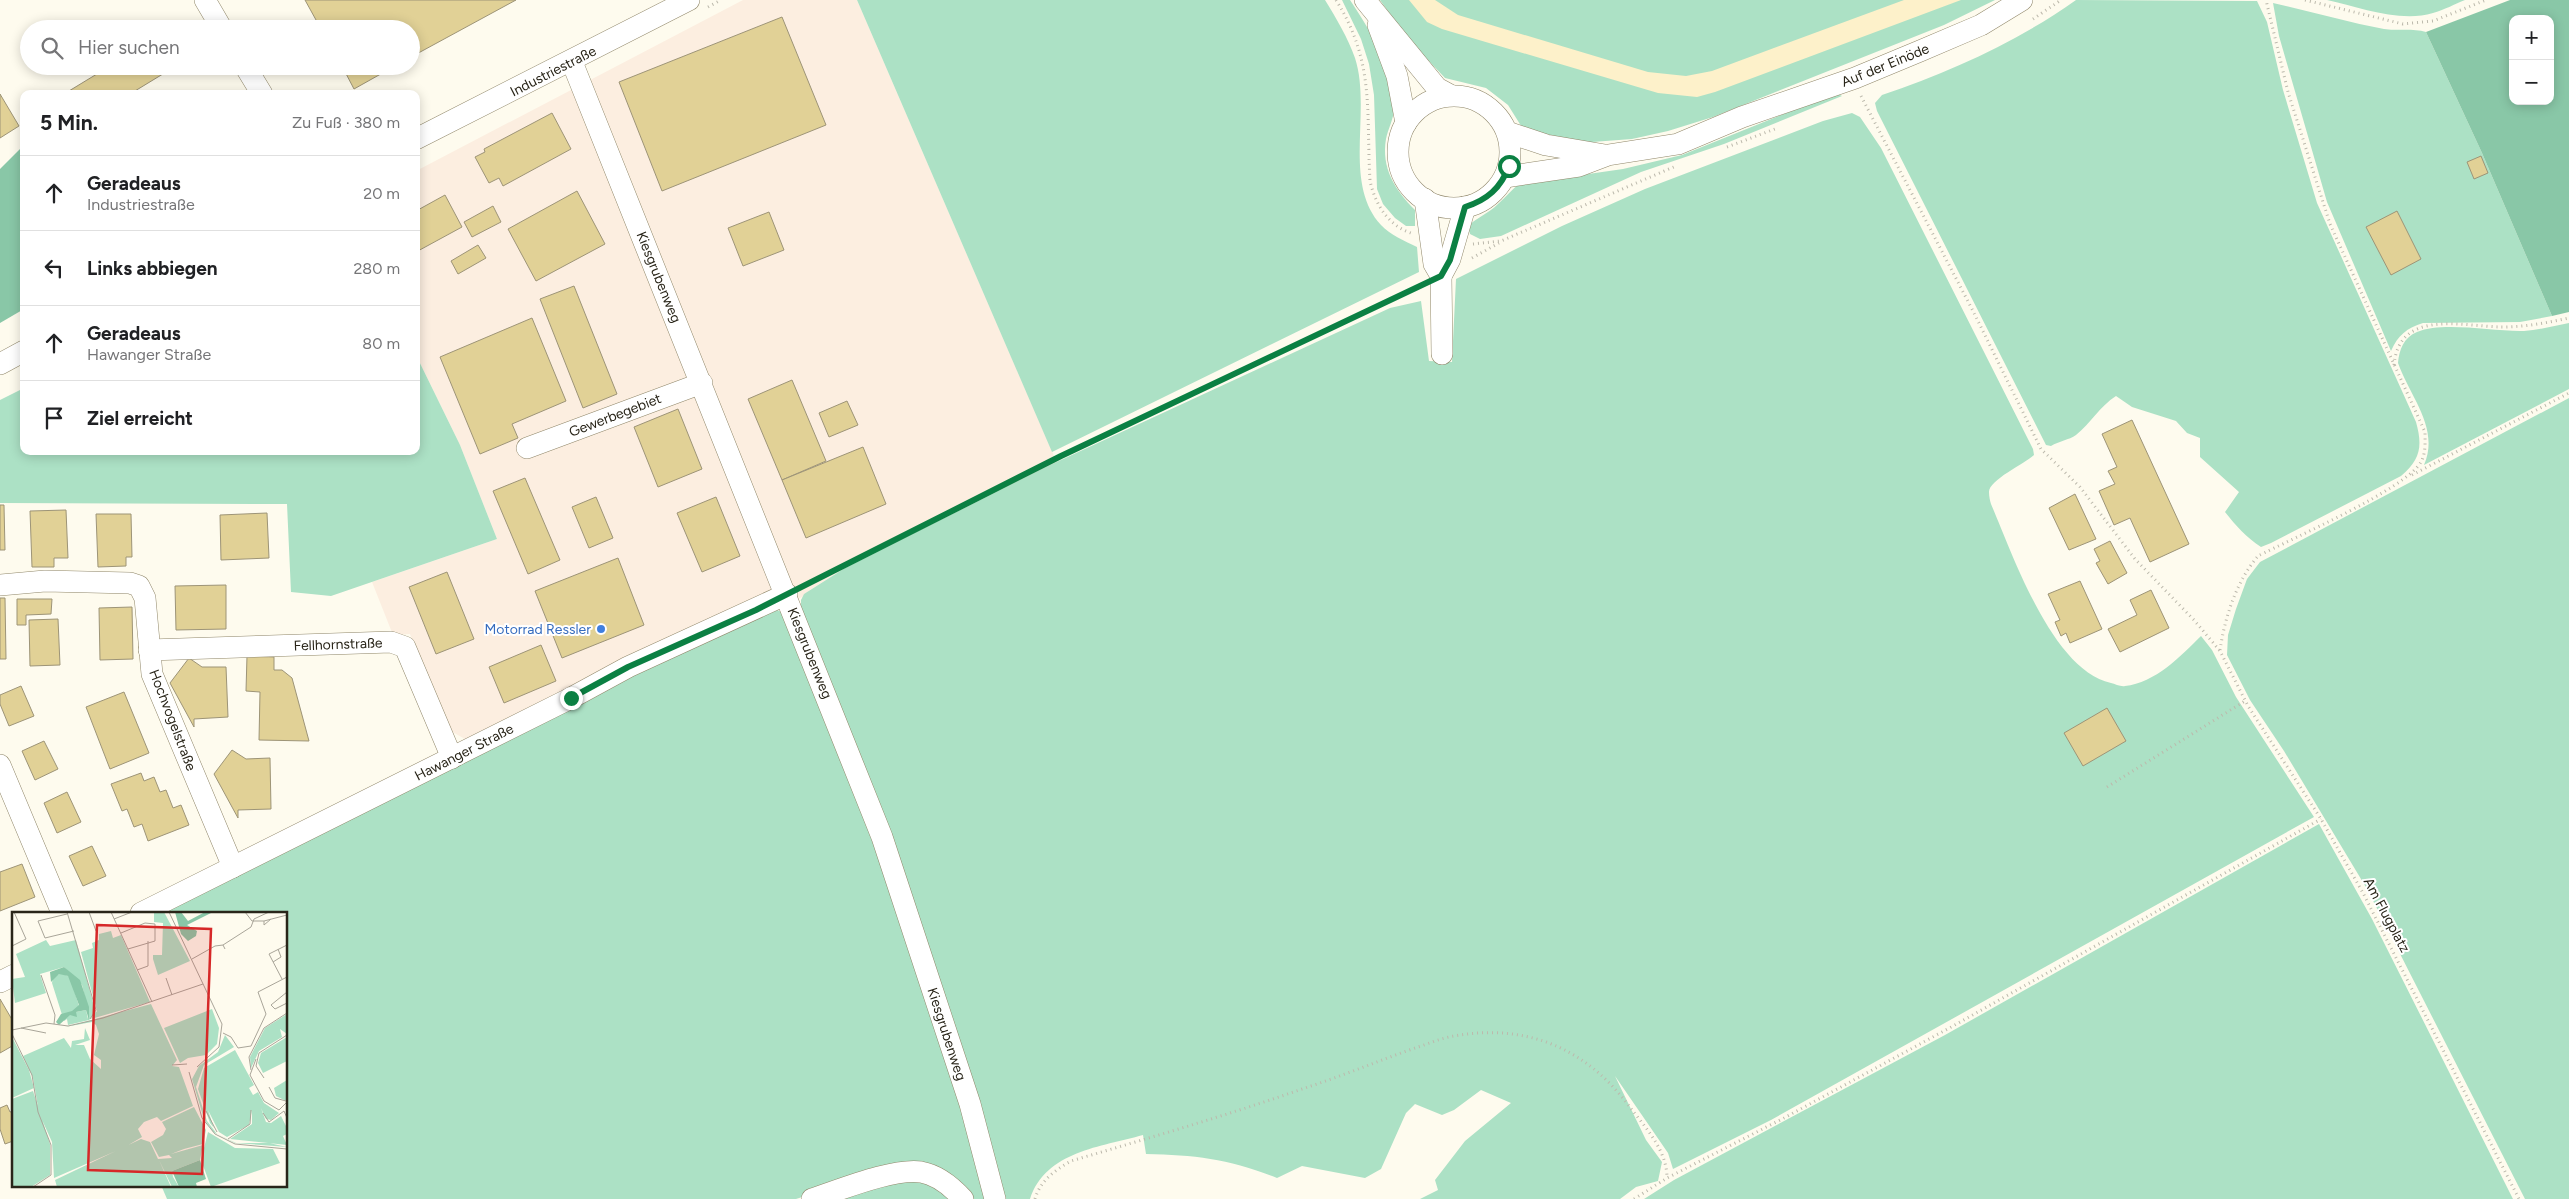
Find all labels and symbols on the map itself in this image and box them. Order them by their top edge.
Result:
street label: Auf der Einöde [1839,40,1932,91]
street label: Industriestraße [507,42,599,100]
route start [1498,155,1521,178]
street label: Kiesgrubenweg [632,229,685,325]
street label: Gewerbegebiet [567,390,664,441]
street label: Kiesgrubenweg [783,605,836,701]
place label: Motorrad Ressler [484,621,591,638]
marker: Motorrad Ressler [595,623,607,635]
street label: Fellhornstraße [293,634,383,655]
street label: Hochvogelstraße [145,667,200,774]
route end [560,687,583,710]
street label: Hawanger Straße [412,720,517,785]
street label: Am Flugplatz [2360,875,2413,956]
inset map [12,912,288,1186]
street label: Kiesgrubenweg [923,985,970,1083]

